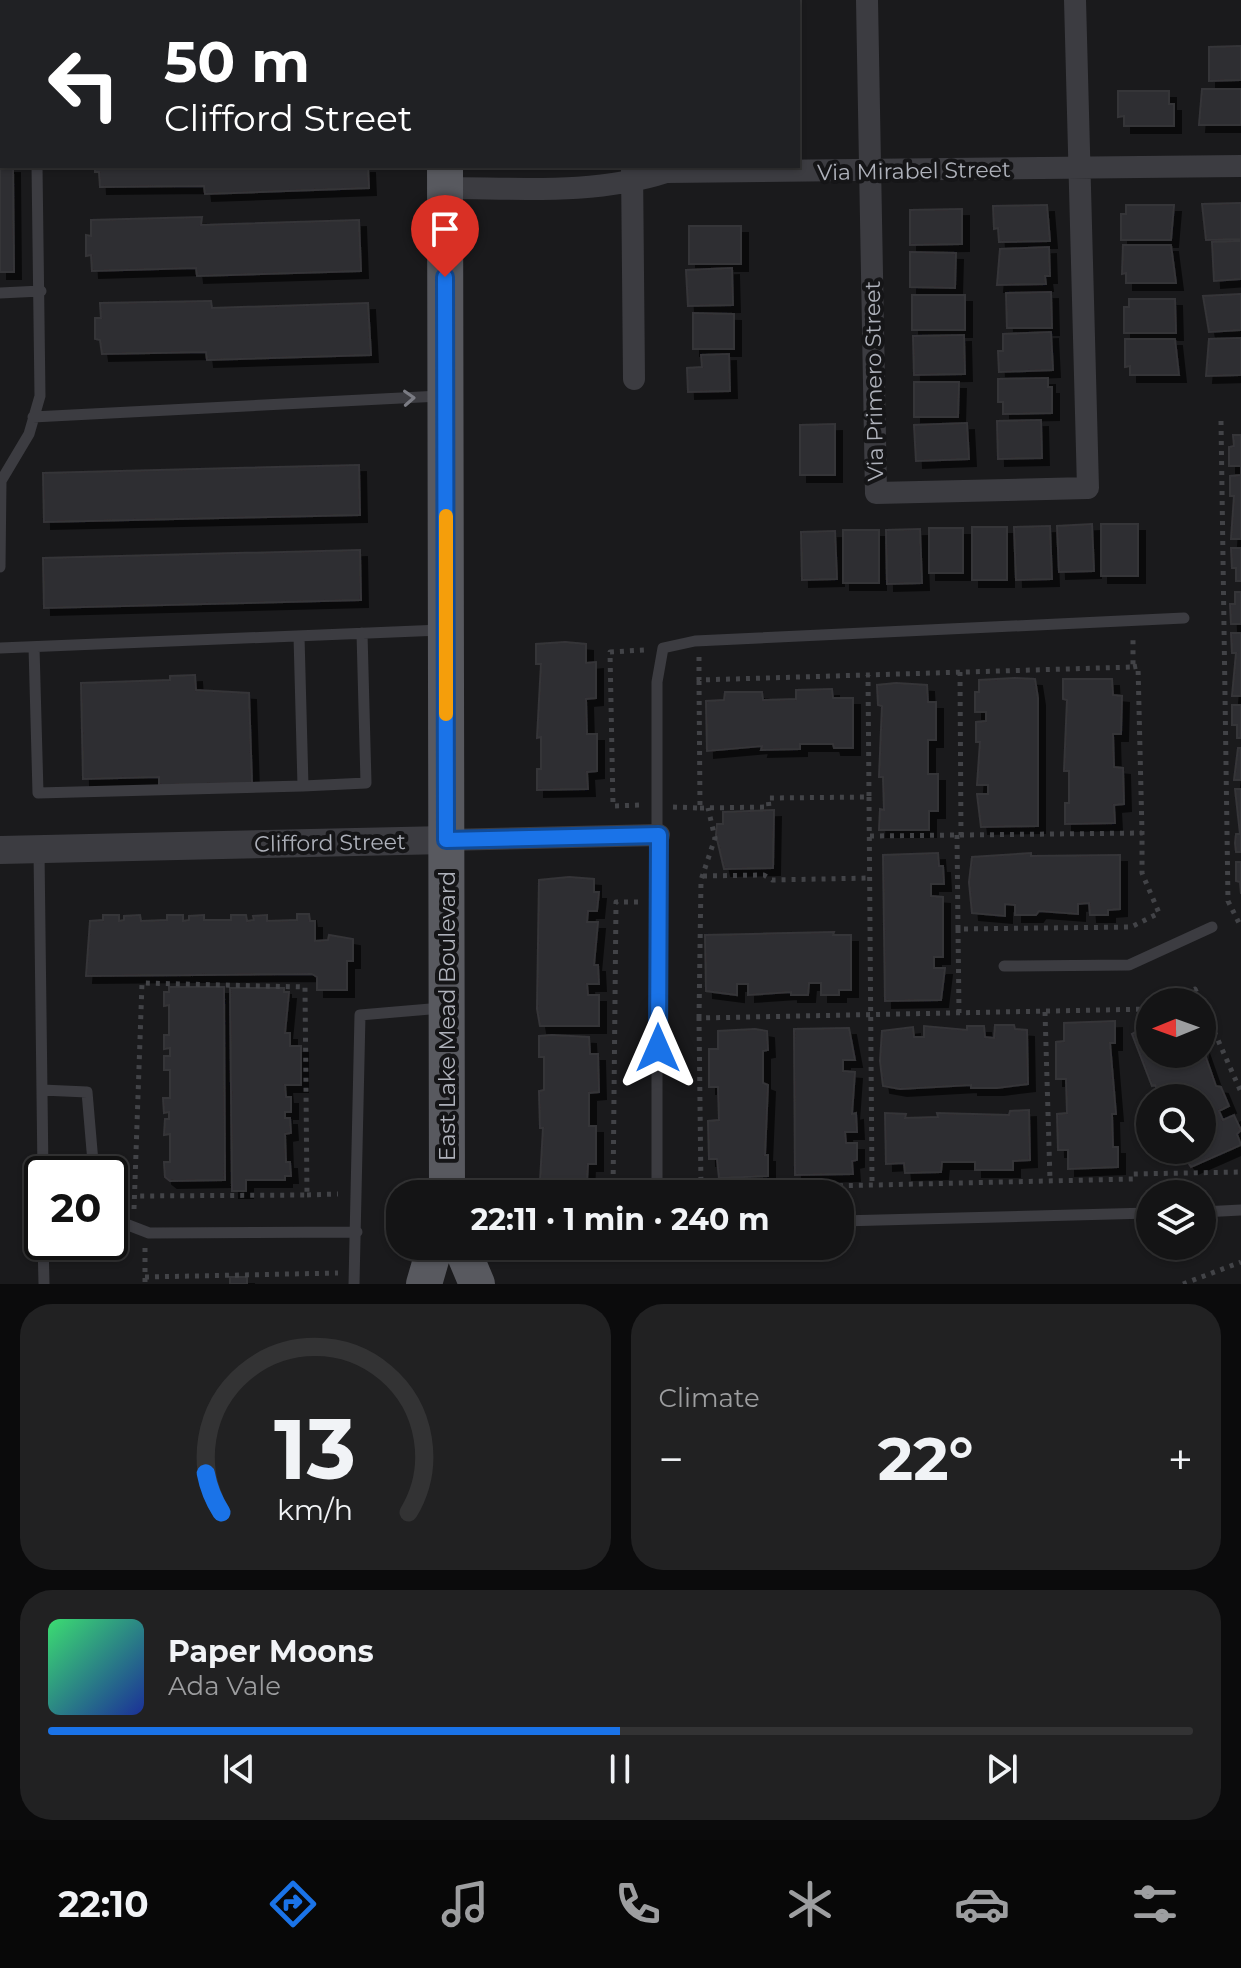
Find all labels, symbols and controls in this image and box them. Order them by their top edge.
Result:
text: 50 m [164,28,310,96]
icon: left [32,32,136,136]
text: Clifford Street [164,96,412,140]
street label: Via Mirabel Street [817,156,1011,186]
pin [411,195,479,277]
icon: arrive [423,207,467,251]
street label: Via Primero Street [859,280,889,482]
one-way arrow [403,389,416,406]
street label: Clifford Street [254,828,406,858]
street label: East Lake Mead Boulevard [434,871,461,1161]
north arrow [1136,988,1216,1068]
map controls [1136,988,1216,1260]
position arrow [616,1006,700,1090]
button: search [1136,1084,1216,1164]
speed limit sign: 20 [24,1156,128,1260]
button: layers [1136,1180,1216,1260]
text: 22:11 · 1 min · 240 m [471,1201,769,1238]
text: Climate [659,1382,760,1414]
text: 13 [274,1398,356,1500]
text: 22° [878,1422,974,1495]
text: − [659,1432,684,1486]
text: + [1168,1432,1193,1486]
text: km/h [277,1492,353,1527]
text: Paper Moons [168,1633,374,1670]
text: Ada Vale [168,1670,281,1702]
icon: previous [217,1747,261,1791]
icon: pause [598,1747,642,1791]
icon: next [980,1747,1024,1791]
icon: directions [265,1876,321,1932]
icon: music [437,1876,493,1932]
icon: phone [610,1876,666,1932]
icon: climate [782,1876,838,1932]
icon: car [954,1876,1010,1932]
icon: filters [1127,1876,1183,1932]
text: 22:10 [58,1882,149,1926]

